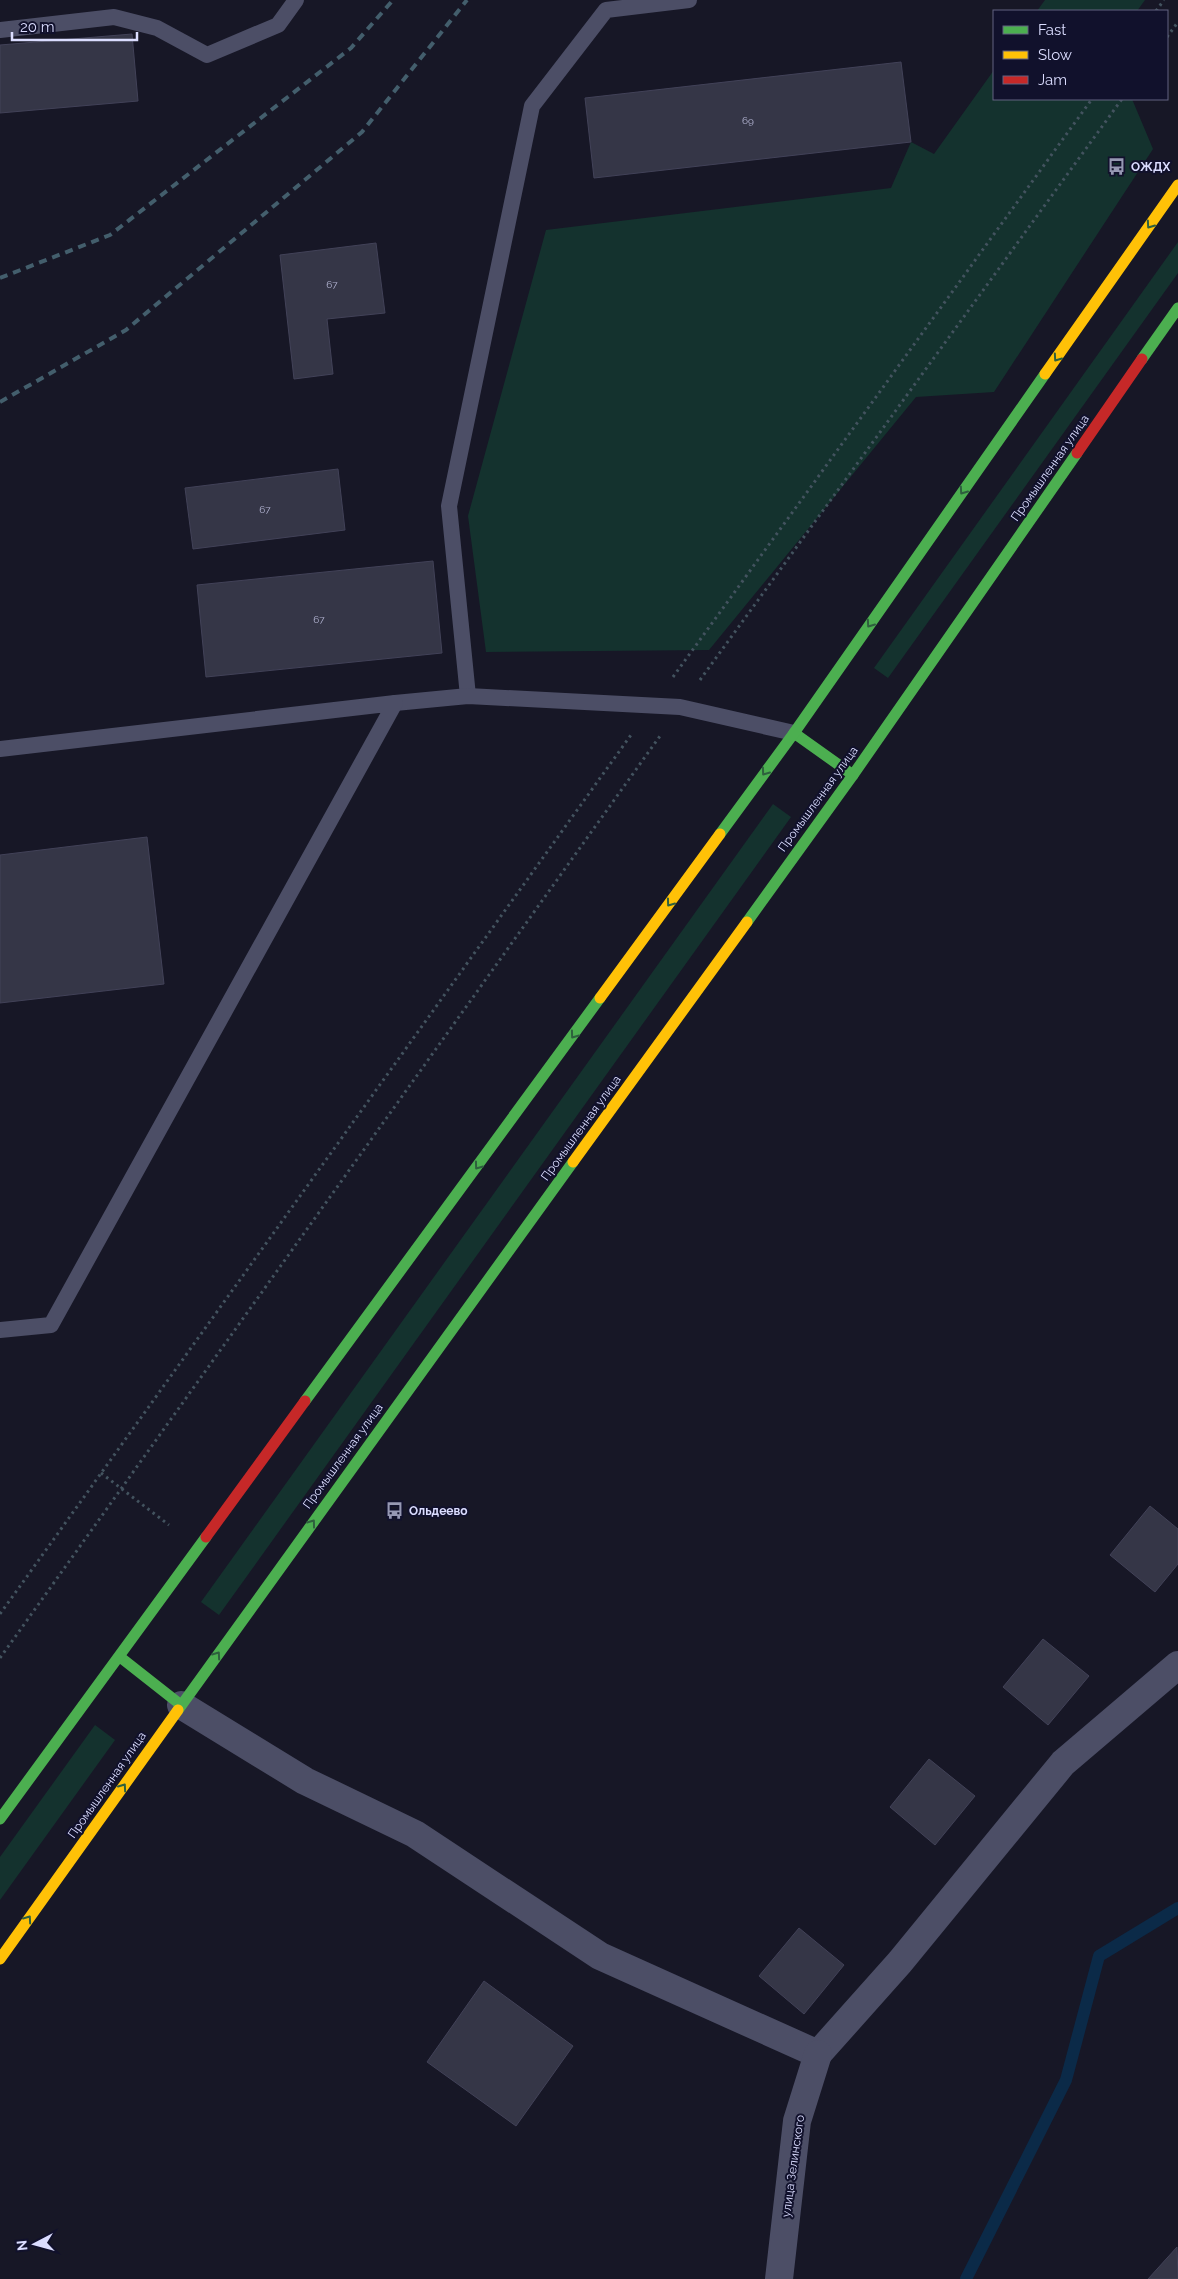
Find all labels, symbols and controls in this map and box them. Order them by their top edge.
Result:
scale bar [12,10,138,42]
legend [993,10,1168,100]
text: 20 m [20,18,55,36]
text: Fast [1038,21,1066,39]
text: Slow [1038,46,1072,64]
text: Jam [1038,71,1067,89]
house number: 69 [742,115,754,126]
bus stop icon: ОЖДХ [1107,157,1127,177]
place label: ОЖДХ [1131,160,1170,174]
one-way arrow [1147,219,1156,229]
house number: 67 [326,279,338,290]
one-way arrow [1054,352,1063,362]
street label: Промышленная улица [1008,412,1092,524]
one-way arrow [960,485,969,495]
house number: 67 [259,504,271,515]
house number: 67 [313,614,325,625]
one-way arrow [867,619,876,628]
street label: Промышленная улица [775,744,861,854]
one-way arrow [763,766,771,775]
one-way arrow [667,897,676,907]
one-way arrow [571,1029,580,1039]
street label: Промышленная улица [538,1073,624,1183]
one-way arrow [475,1160,484,1170]
street label: Промышленная улица [300,1401,386,1511]
bus stop icon: Ольдеево [385,1501,405,1521]
place label: Ольдеево [409,1504,468,1518]
one-way arrow [306,1519,315,1529]
one-way arrow [211,1651,220,1661]
street label: Промышленная улица [65,1729,149,1841]
one-way arrow [117,1784,125,1793]
one-way arrow [22,1916,31,1925]
street label: улица Зелинского [779,2114,807,2218]
north arrow [10,2219,60,2269]
text: N [14,2239,31,2252]

